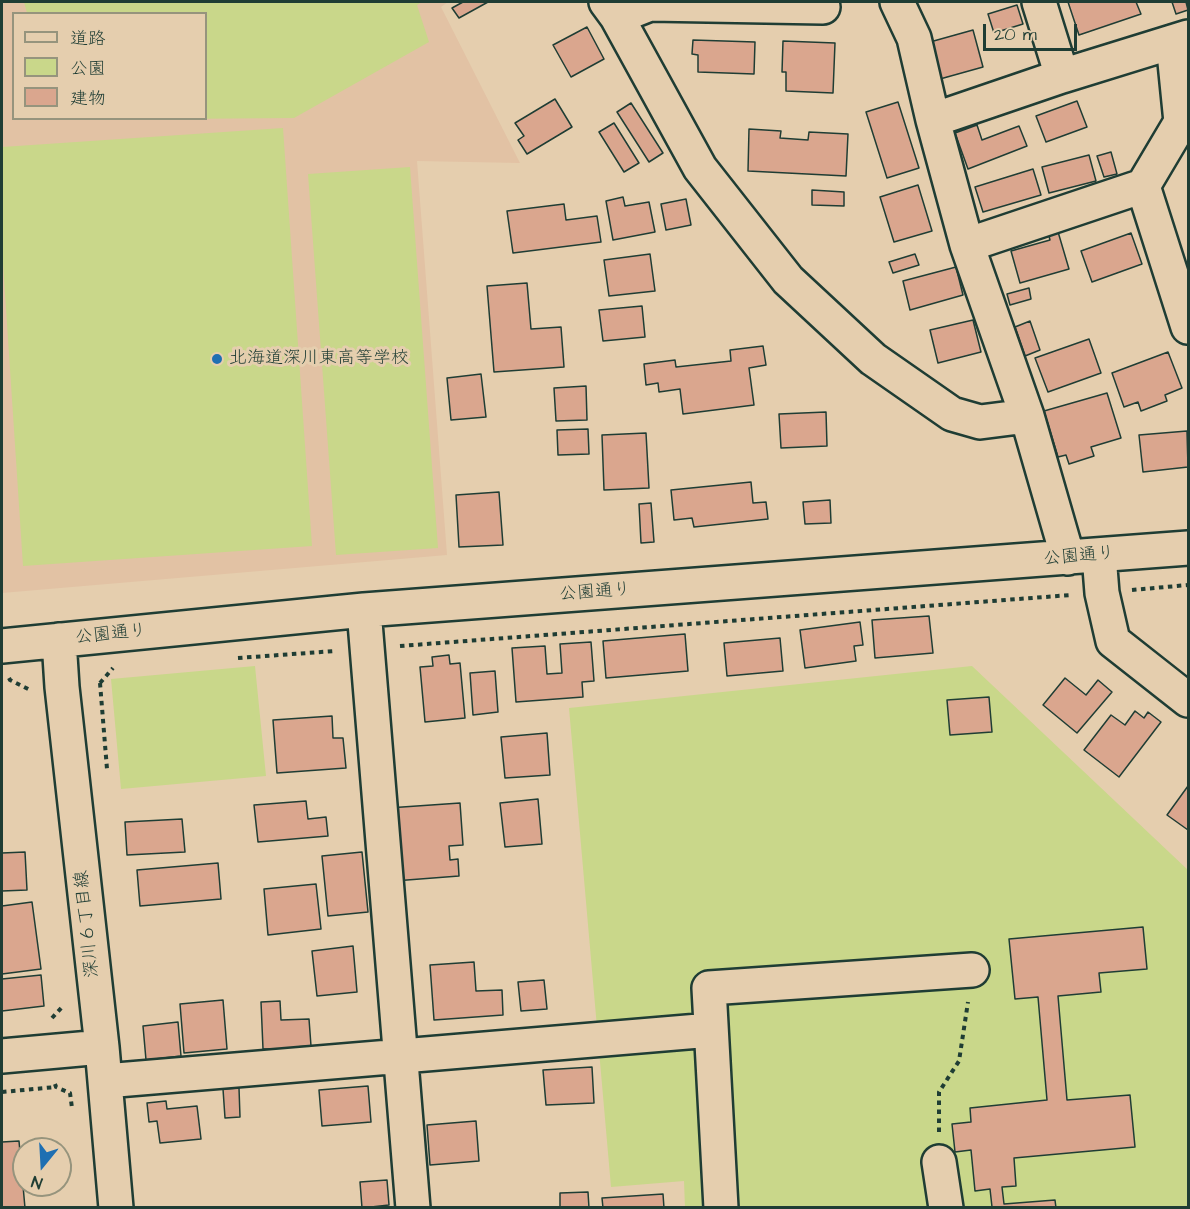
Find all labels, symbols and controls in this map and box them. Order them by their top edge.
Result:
legend [12,12,207,120]
scale bar [986,12,1080,50]
text: 20 m [994,22,1037,47]
text: 道路 [70,26,106,51]
text: 公園 [70,56,106,81]
text: 建物 [70,86,106,111]
place label: 北海道深川東高等学校 [229,348,409,370]
marker: 北海道深川東高等学校 [210,352,224,366]
street label: 公園通り [1042,543,1116,571]
street label: 公園通り [558,580,632,606]
street label: 公園通り [74,620,148,650]
street label: 深川６丁目線 [72,869,104,979]
north arrow [12,1137,72,1197]
text: N [29,1170,45,1194]

